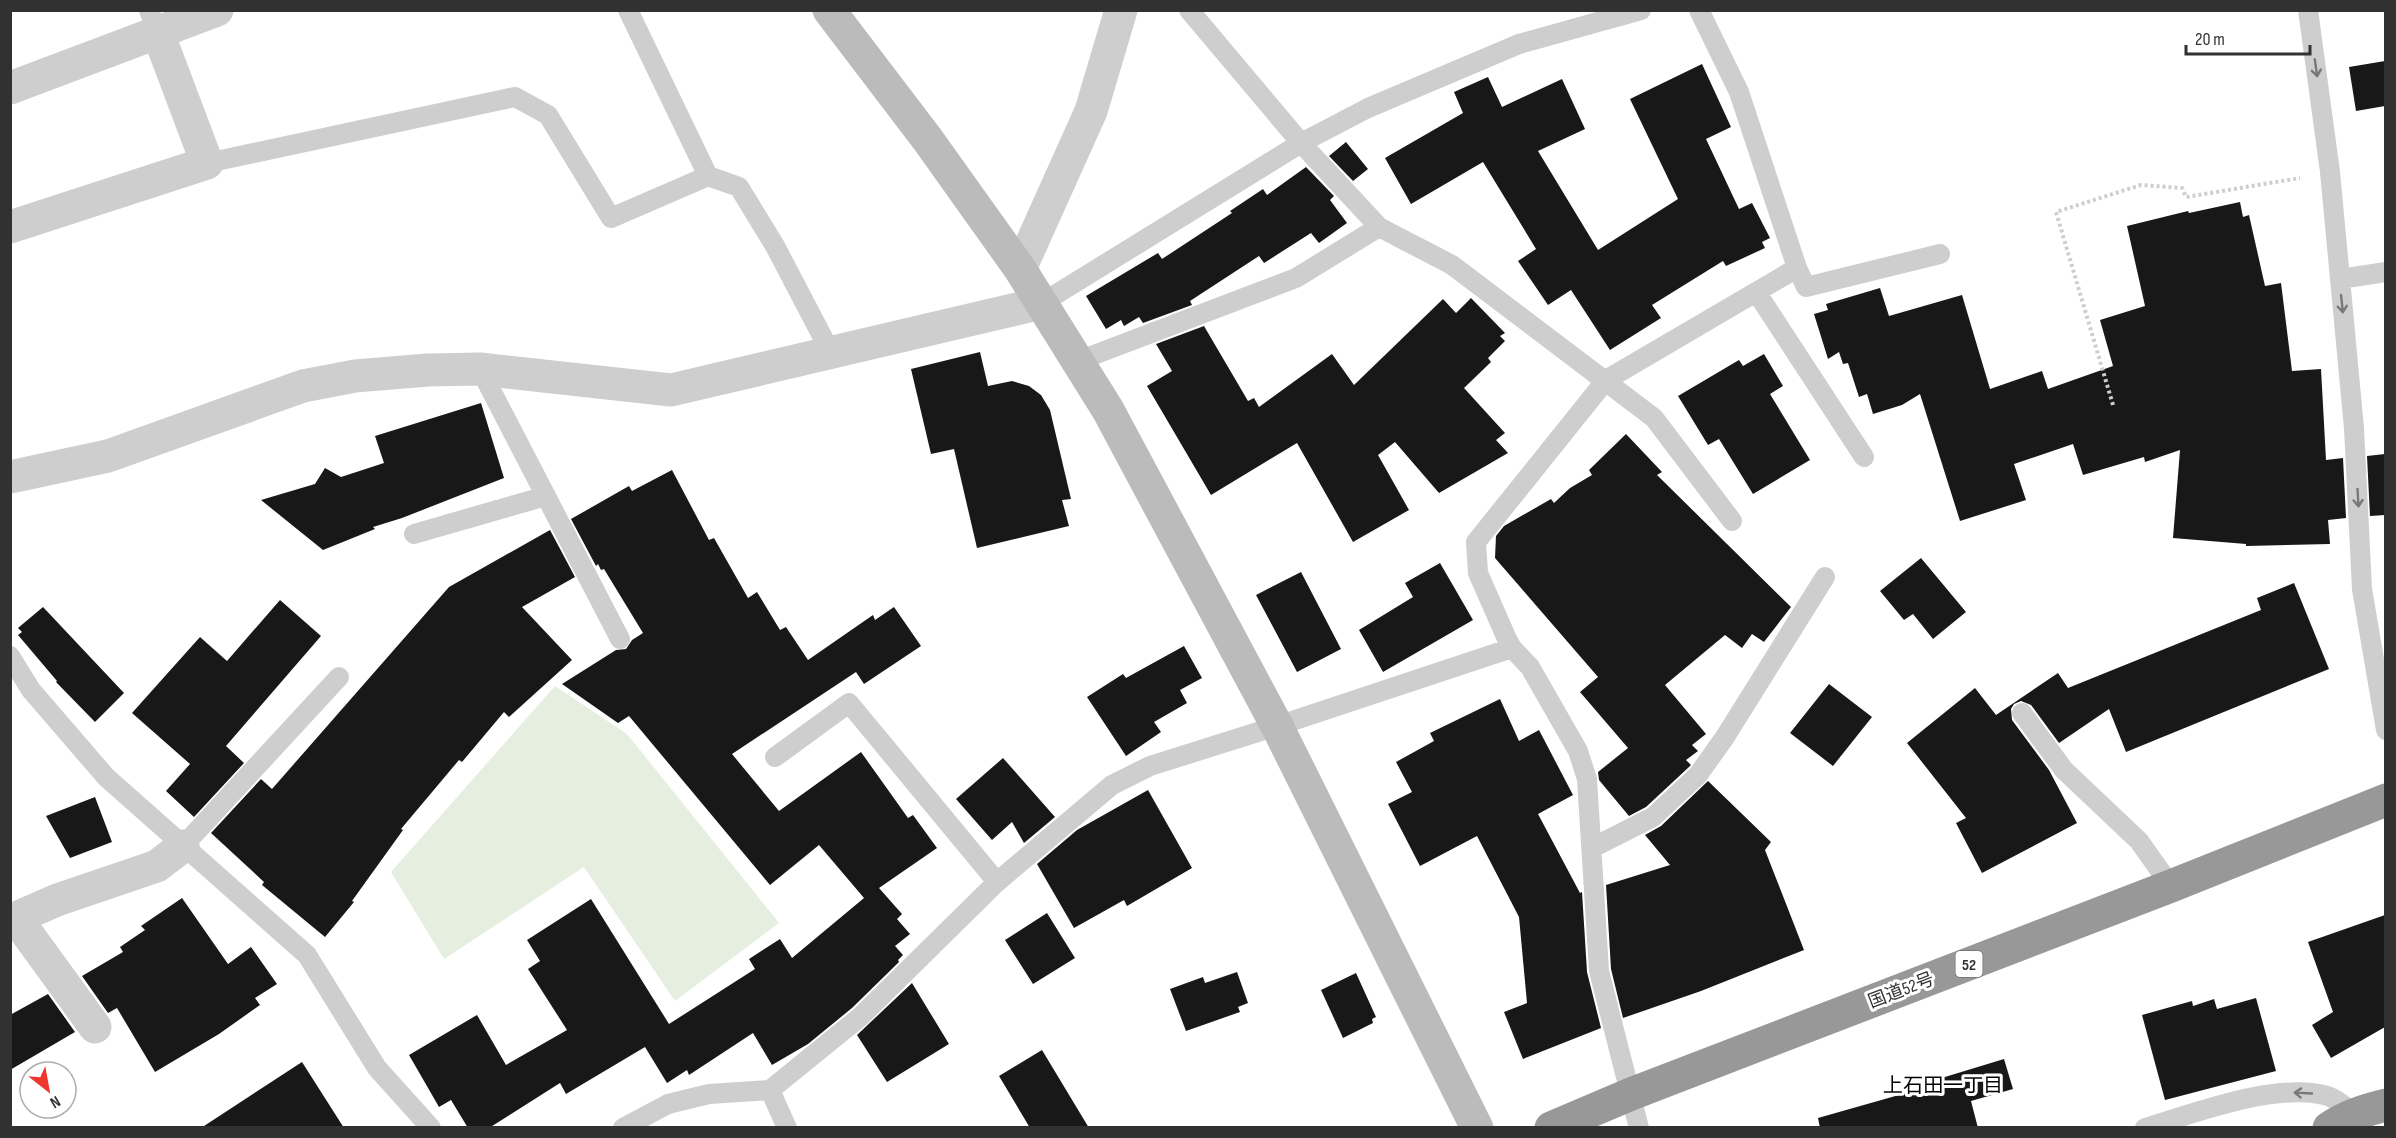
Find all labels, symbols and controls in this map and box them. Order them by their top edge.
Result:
scale bar [2186,18,2310,56]
text: 20 m [2195,29,2225,50]
one-way arrow [2310,58,2321,78]
one-way arrow [2337,293,2348,313]
one-way arrow [2352,488,2363,508]
road number: 52 [1956,951,1982,977]
street label: 国道52号 [1865,968,1937,1013]
north arrow [18,1060,78,1120]
district label: 上石田一丁目 [1883,1074,2003,1098]
one-way arrow [2293,1087,2313,1098]
text: N [46,1091,64,1112]

